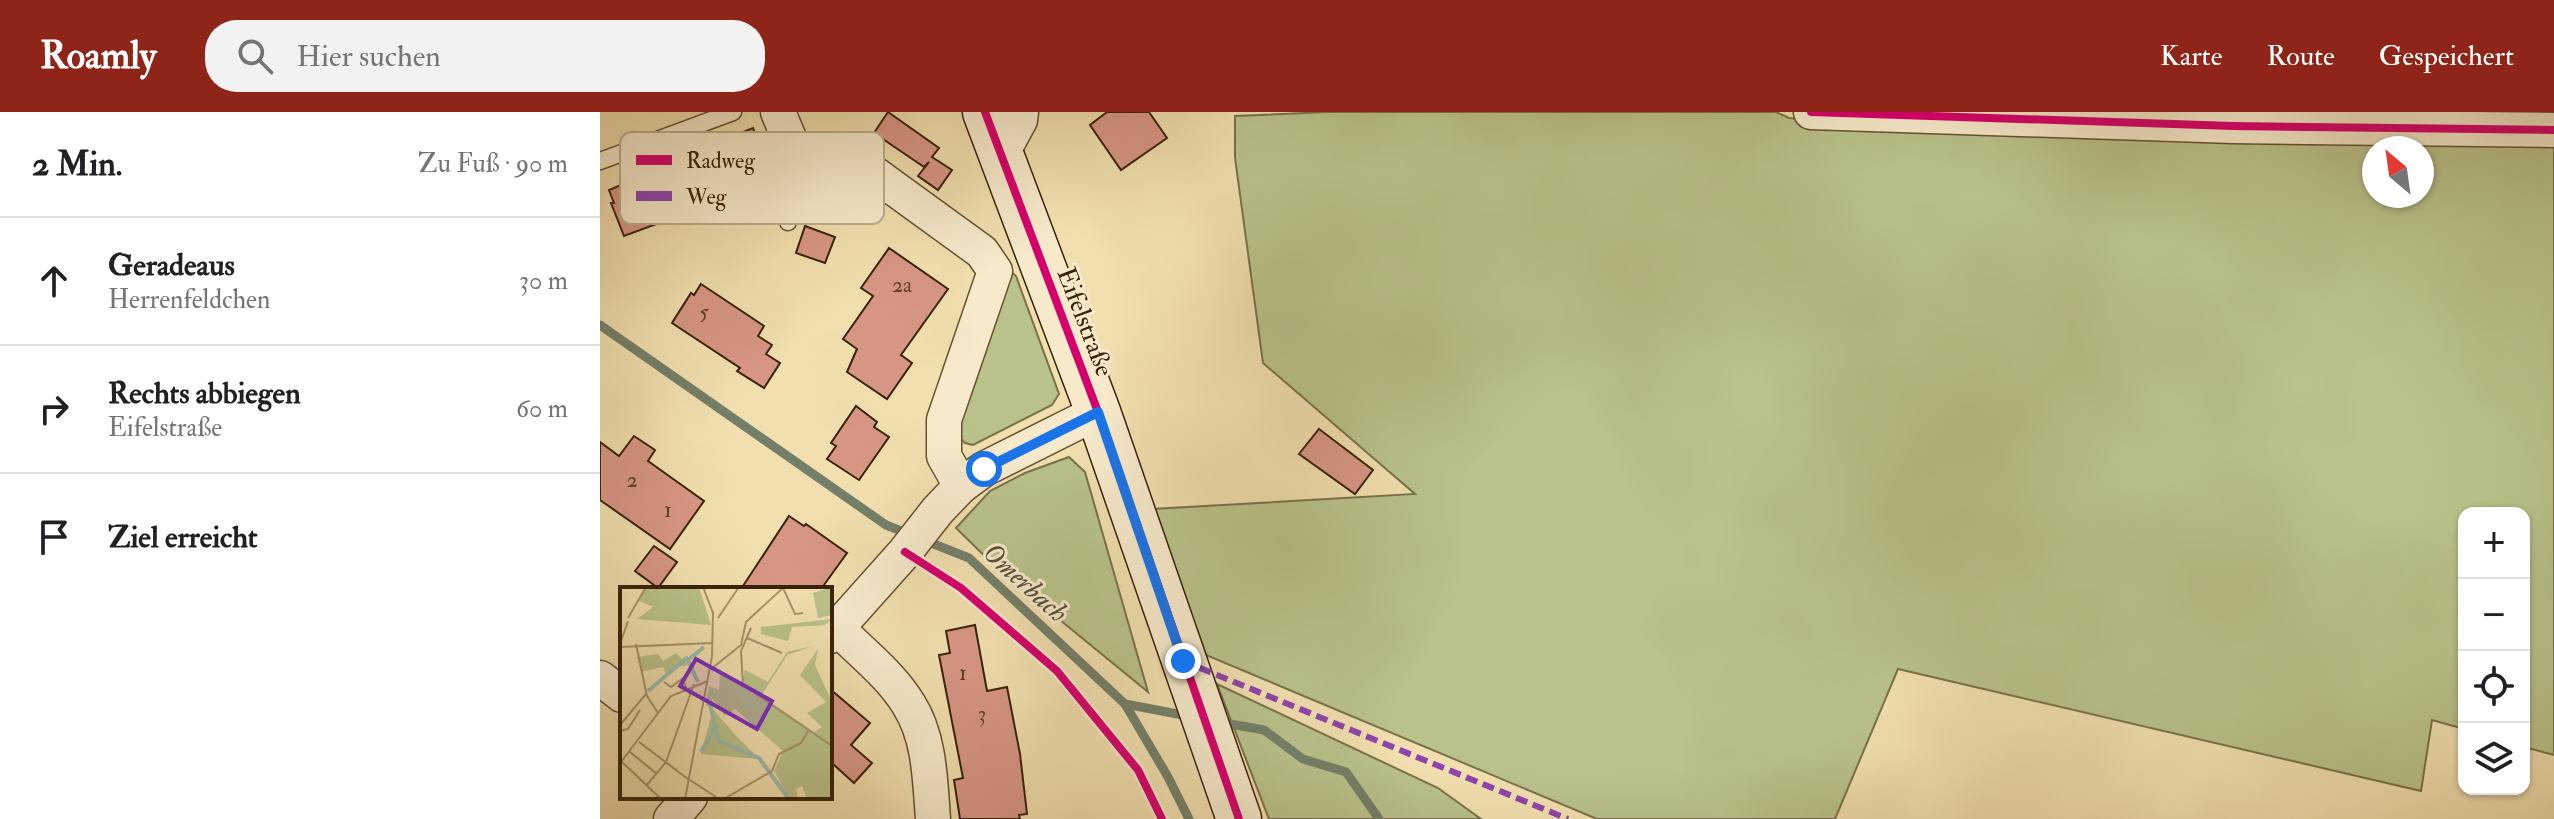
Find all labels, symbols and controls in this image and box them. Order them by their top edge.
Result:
search box [205,20,765,92]
text: Roamly [40,32,157,80]
icon: search [233,34,277,78]
text: Hier suchen [297,38,441,75]
text: Karte [2160,39,2222,74]
text: Route [2266,39,2335,74]
text: Gespeichert [2379,39,2514,74]
legend [620,132,884,224]
north arrow [2362,136,2434,208]
text: 2 Min. [32,143,122,186]
text: Radweg [686,147,756,175]
text: Zu Fuß · 90 m [418,148,568,180]
text: Weg [685,183,728,211]
text: Geradeaus [108,247,235,284]
icon: ahead [32,259,76,303]
street label: Eifelstraße [1050,263,1120,381]
text: 30 m [519,265,568,297]
house number: 2a [892,271,913,299]
text: Herrenfeldchen [108,284,270,316]
house number: 5 [699,298,709,326]
text: Rechts abbiegen [108,375,301,412]
icon: right [32,387,76,431]
text: 60 m [516,393,568,425]
text: Eifelstraße [108,412,222,444]
route start [966,451,1002,487]
house number: 2 [626,466,638,494]
house number: 1 [664,496,672,524]
map controls [2458,507,2530,795]
button: + [2458,507,2530,579]
icon: arrive [32,515,76,559]
text: Ziel erreicht [108,519,257,556]
water label: Omerbach [975,536,1075,630]
button: − [2458,579,2530,651]
inset map [620,587,832,799]
route end [1165,643,1201,679]
button: locate [2458,651,2530,723]
house number: 1 [959,659,967,687]
house number: 3 [978,700,986,728]
button: layers [2458,723,2530,795]

